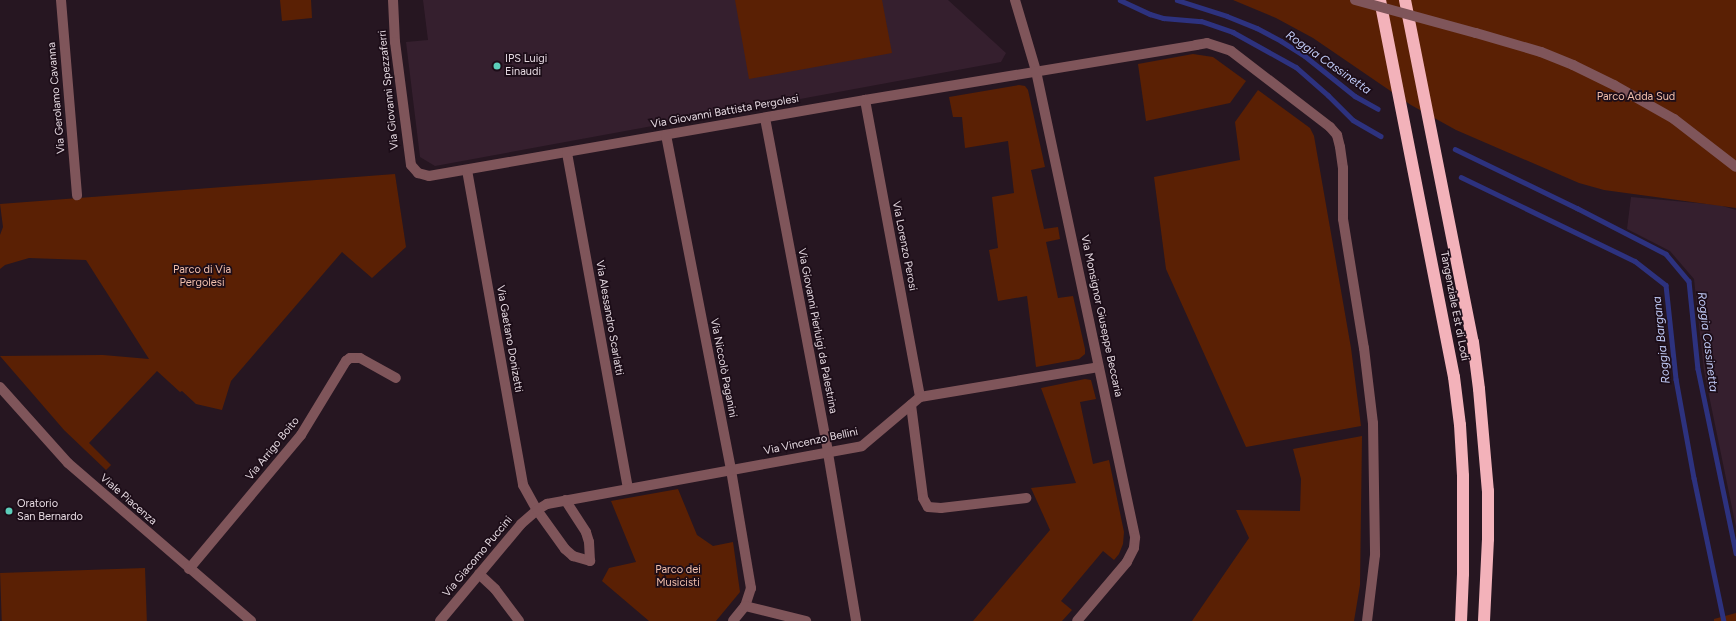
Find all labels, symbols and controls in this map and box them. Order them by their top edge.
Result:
water label: Roggia Cassinetta [1283,28,1373,98]
street label: Via Giovanni Spezzaferri [376,30,402,150]
street label: Via Gerolamo Cavanna [46,42,68,154]
place label: IPS Luigi Einaudi [505,53,547,79]
marker: IPS Luigi Einaudi [492,61,502,71]
park label: Parco Adda Sud [1597,90,1675,104]
street label: Via Giovanni Battista Pergolesi [650,92,800,132]
street label: Via Lorenzo Perosi [889,200,919,292]
street label: Via Monsignor Giuseppe Beccaria [1077,234,1125,398]
street label: Via Giovanni Pierluigi da Palestrina [794,247,840,415]
street label: Tangenziale Est di Lodi [1437,250,1471,362]
street label: Via Alessandro Scarlatti [592,259,626,377]
park label: Parco di Via Pergolesi [173,264,231,290]
street label: Via Gaetano Donizetti [493,284,525,394]
water label: Roggia Cassinetta [1694,291,1720,393]
water label: Roggia Bargana [1650,296,1674,384]
street label: Via Niccolò Paganini [707,317,739,419]
street label: Via Arrigo Boito [243,415,303,483]
street label: Via Vincenzo Bellini [763,426,859,458]
street label: Viale Piacenza [97,472,159,528]
place label: Oratorio San Bernardo [17,498,83,524]
marker: Oratorio San Bernardo [4,506,14,516]
street label: Via Giacomo Puccini [440,514,516,600]
park label: Parco dei Musicisti [655,564,701,590]

